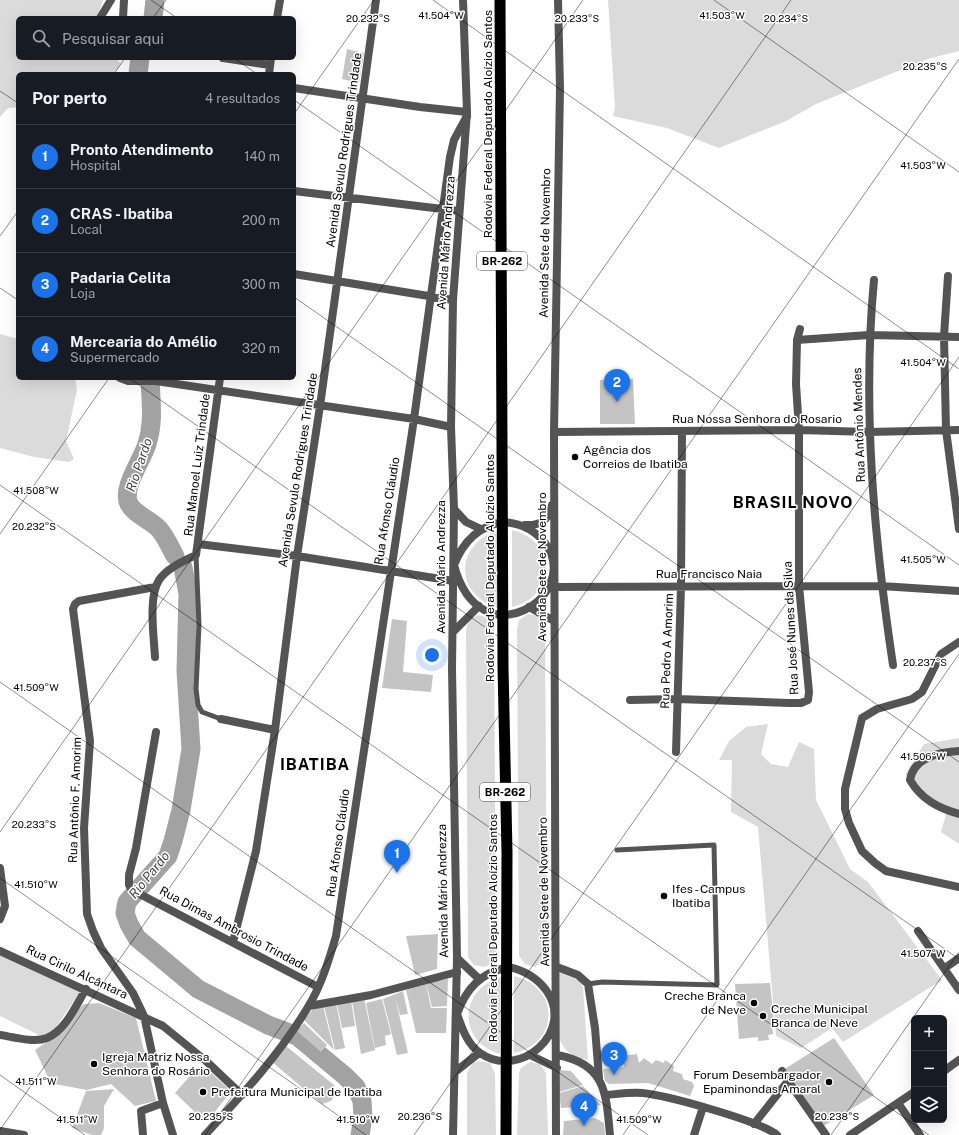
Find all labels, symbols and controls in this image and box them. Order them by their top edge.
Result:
text: 41.504°W [418,9,464,21]
text: 41.503°W [699,9,745,21]
street label: Rodovia Federal Deputado Aloízio Santos [481,10,495,238]
text: 20.232°S [346,12,390,24]
text: 20.233°S [555,12,599,24]
text: 20.234°S [764,12,808,24]
search box [16,16,296,60]
icon: search [30,27,52,49]
text: Pesquisar aqui [62,30,164,47]
street label: Avenida Sevulo Rodrigues Trindade [323,51,365,248]
text: 20.235°S [903,60,948,72]
text: Por perto [32,88,107,108]
text: 4 resultados [205,91,280,106]
text: Pronto Atendimento [70,141,213,158]
text: 1 [42,149,48,164]
text: 140 m [244,149,280,164]
text: Hospital [70,158,121,173]
text: 41.503°W [900,159,946,171]
street label: Avenida Sete de Novembro [537,168,553,318]
street label: Avenida Mário Andrezza [434,176,458,310]
text: CRAS - Ibatiba [70,205,173,222]
text: 2 [41,213,49,228]
text: 200 m [242,213,280,228]
text: Local [70,222,103,237]
road number: BR-262 [477,252,527,270]
text: Padaria Celita [70,269,171,286]
text: 3 [41,277,49,292]
text: 300 m [242,277,280,292]
text: Loja [70,286,95,301]
text: Mercearia do Amélio [70,333,217,350]
text: 4 [41,341,49,356]
text: 320 m [242,341,280,356]
text: Supermercado [70,350,159,365]
text: 41.504°W [900,356,946,368]
street label: Rua Antônio Mendes [850,367,868,483]
pin: 2 [604,369,630,402]
street label: Avenida Sevulo Rodrigues Trindade [276,372,320,568]
street label: Rua Manoel Luiz Trindade [181,393,213,537]
street label: Rua Nossa Senhora do Rosario [672,412,842,426]
water label: Rio Pardo [123,436,155,494]
place label: Agência dos Correios de Ibatiba [583,443,688,471]
marker: Agência dos Correios de Ibatiba [570,452,580,462]
street label: Rodovia Federal Deputado Aloízio Santos [483,454,497,682]
street label: Rua Afonso Cláudio [372,456,402,566]
text: 41.508°W [13,484,59,496]
street label: Avenida Sete de Novembro [535,492,549,642]
district label: BRASIL NOVO [733,493,853,512]
street label: Avenida Mário Andrezza [434,500,448,634]
text: 20.232°S [12,520,56,532]
text: 41.505°W [900,553,946,565]
street label: Rua José Nunes da Silva [781,561,801,695]
street label: Rua Francisco Naia [656,567,762,581]
street label: Rua Pedro A Amorim [658,593,676,709]
your location [422,645,442,665]
text: 20.237°S [903,656,947,668]
text: 41.509°W [13,681,59,693]
street label: Rua Antônio F. Amorim [66,737,84,863]
text: 41.506°W [900,750,946,762]
district label: IBATIBA [280,755,350,774]
road number: BR-262 [480,783,530,801]
street label: Rua Afonso Cláudio [323,788,353,898]
street label: Rodovia Federal Deputado Aloízio Santos [486,814,500,1042]
street label: Avenida Sete de Novembro [536,817,552,967]
text: 20.233°S [12,818,56,830]
street label: Avenida Mário Andrezza [435,824,451,958]
pin: 1 [384,840,410,873]
water label: Rio Pardo [126,849,172,901]
text: 41.510°W [14,878,58,890]
place label: Ifes - Campus Ibatiba [672,882,745,910]
street label: Rua Dimas Ambrosio Trindade [157,884,311,974]
marker: Ifes - Campus Ibatiba [659,891,669,901]
street label: Rua Cirilo Alcântara [24,942,130,1002]
text: 41.507°W [900,947,946,959]
place label: Creche Branca de Neve [664,989,746,1017]
marker: Creche Branca de Neve [749,998,759,1008]
place label: Creche Municipal Branca de Neve [771,1002,868,1030]
marker: Creche Municipal Branca de Neve [758,1011,768,1021]
map controls [911,1015,947,1123]
button: + [911,1015,947,1051]
pin: 3 [601,1042,627,1075]
place label: Igreja Matriz Nossa Senhora do Rosário [102,1050,210,1078]
button: − [911,1051,947,1087]
marker: Igreja Matriz Nossa Senhora do Rosário [89,1059,99,1069]
place label: Forum Desembargador Epaminondas Amaral [693,1068,821,1096]
text: 41.511°W [15,1075,57,1087]
marker: Forum Desembargador Epaminondas Amaral [824,1077,834,1087]
place label: Prefeitura Municipal de Ibatiba [211,1085,382,1099]
marker: Prefeitura Municipal de Ibatiba [198,1087,208,1097]
button: layers [911,1087,947,1123]
pin: 4 [571,1093,597,1126]
text: 20.235°S [189,1110,234,1122]
text: 20.236°S [398,1110,442,1122]
text: 20.238°S [815,1110,860,1122]
text: 41.511°W [56,1113,98,1125]
text: 41.510°W [336,1113,380,1125]
text: 41.509°W [616,1113,662,1125]

